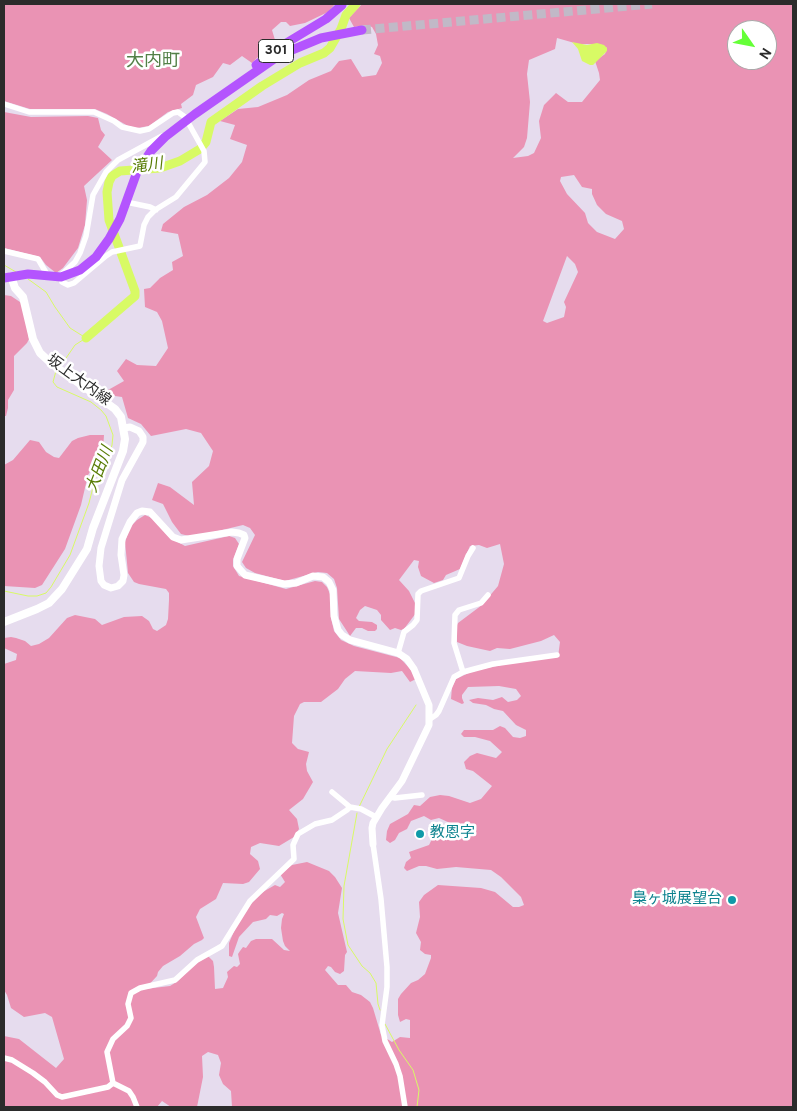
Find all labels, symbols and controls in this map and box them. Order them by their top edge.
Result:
north arrow [727,20,777,70]
road number: 301 [258,40,294,62]
text: N [754,44,774,62]
district label: 大内町 [126,51,180,73]
water label: 滝川 [130,155,164,179]
street label: 坂上大内線 [42,352,114,410]
water label: 大田川 [83,444,119,496]
place label: 教恩字 [430,825,475,843]
marker: 教恩字 [414,828,426,840]
place label: 梟ヶ城展望台 [632,891,722,909]
marker: 梟ヶ城展望台 [726,894,738,906]

